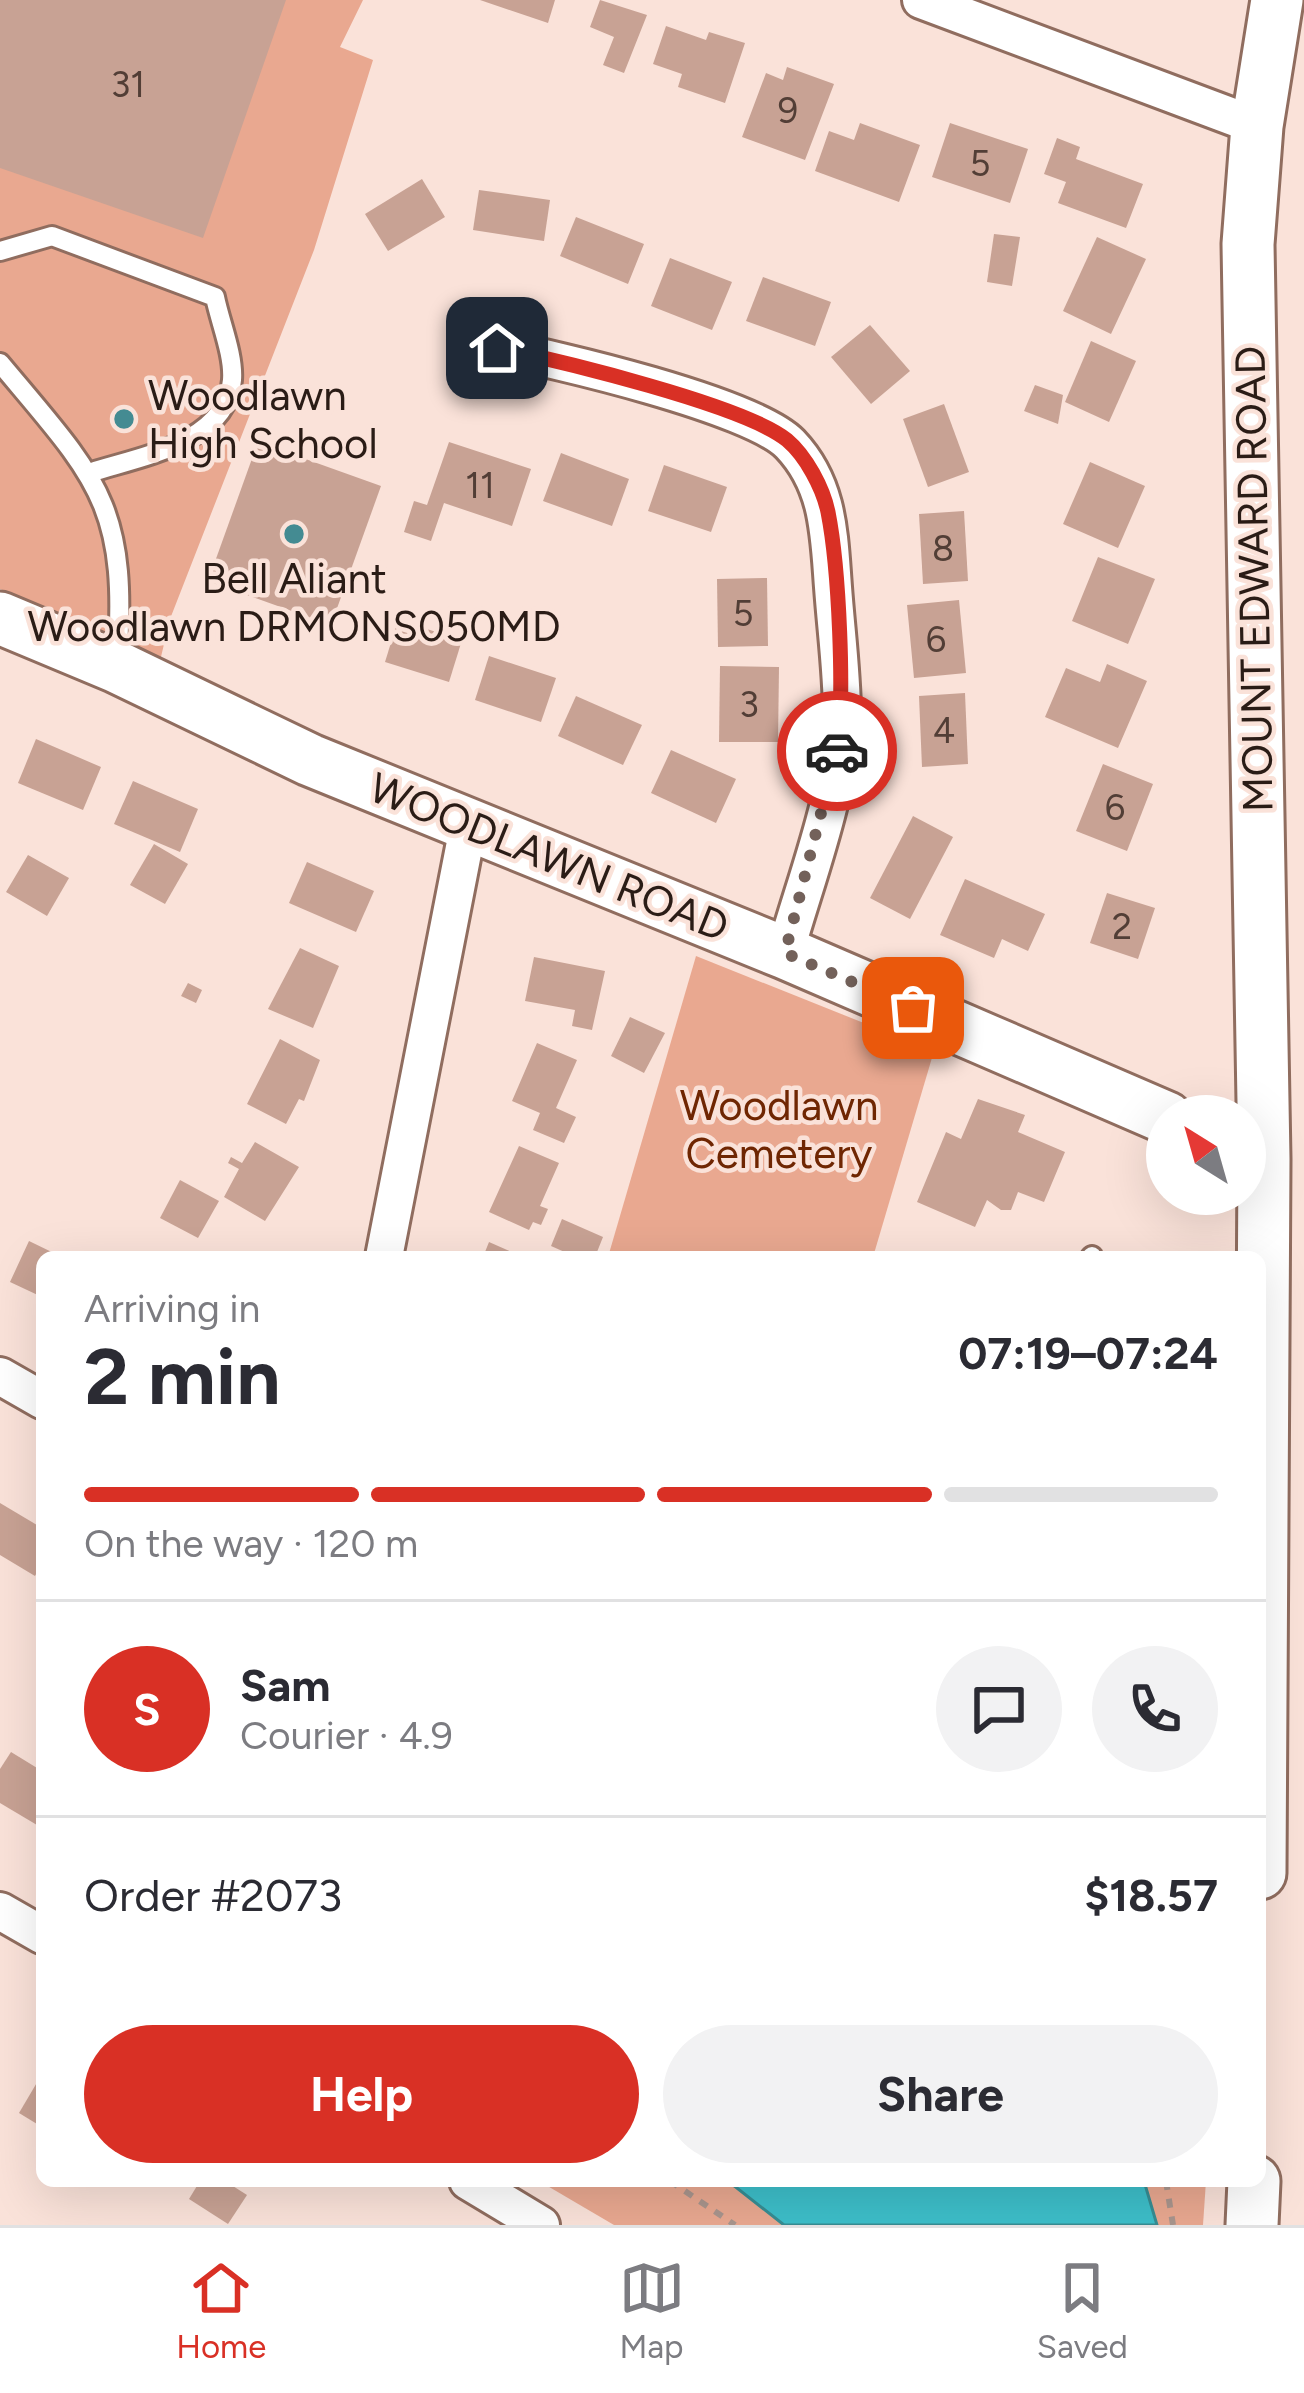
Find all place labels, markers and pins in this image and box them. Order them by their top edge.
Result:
pin [446,297,548,399]
place label: Woodlawn High School [148,370,378,469]
marker: Woodlawn High School [111,406,137,432]
marker: Bell Aliant Woodlawn DRMONS050MD [281,521,307,547]
place label: Bell Aliant Woodlawn DRMONS050MD [27,553,561,652]
pin [862,957,964,1059]

